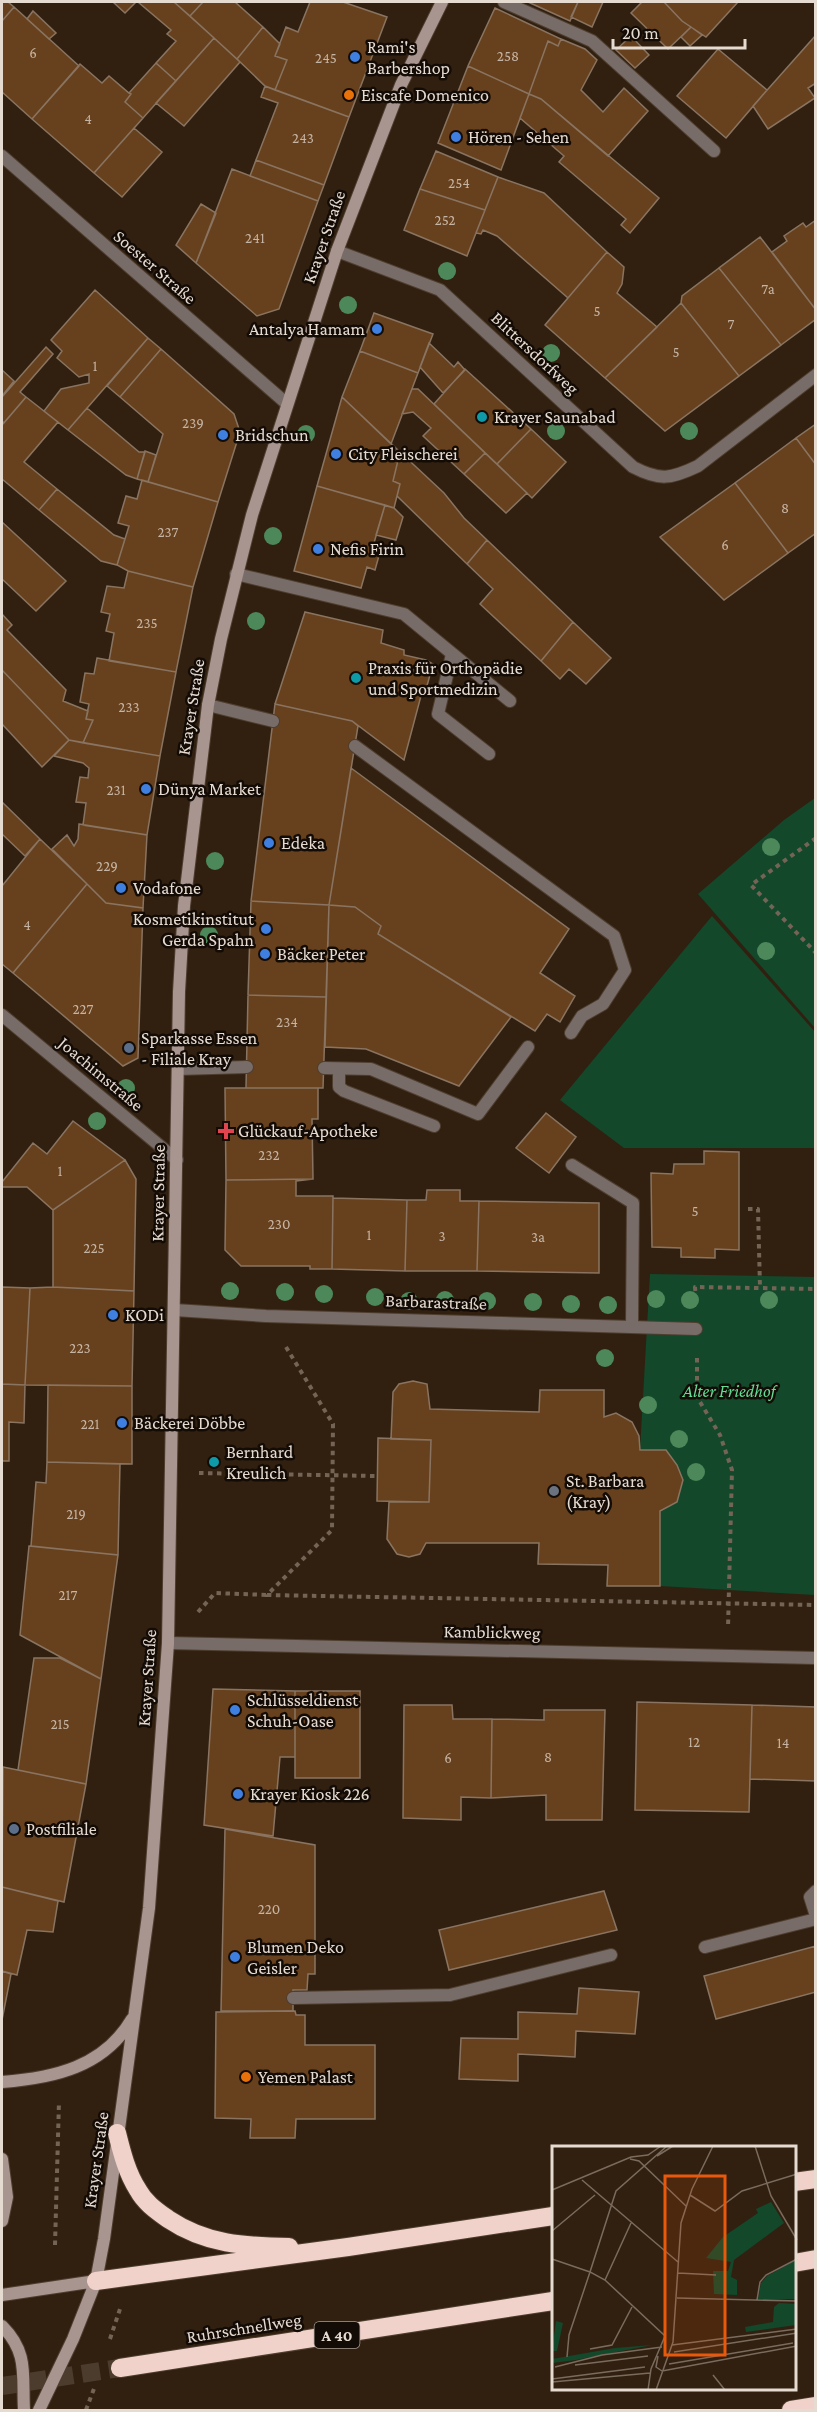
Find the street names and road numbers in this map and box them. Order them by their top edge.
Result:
street label: Krayer Straße [299,188,349,286]
street label: Soester Straße [110,226,200,308]
street label: Blittersdorfweg [487,308,583,399]
street label: Krayer Straße [174,657,208,757]
street label: Joachimstraße [53,1032,147,1115]
street label: Krayer Straße [147,1144,169,1242]
street label: Barbarastraße [385,1290,487,1314]
street label: Kamblickweg [443,1621,541,1643]
street label: Krayer Straße [134,1629,160,1727]
street label: Krayer Straße [79,2110,113,2209]
street label: Ruhrschnellweg [185,2309,303,2347]
road number: A 40 [314,2322,360,2348]

